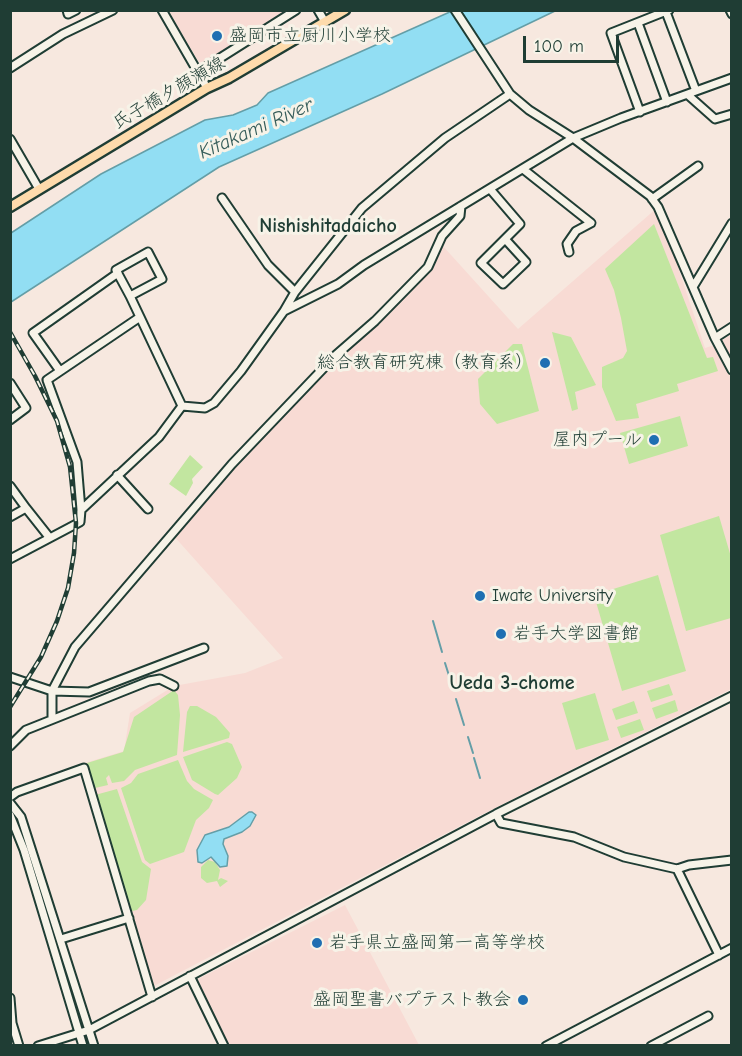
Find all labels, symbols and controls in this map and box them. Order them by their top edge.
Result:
scale bar [526,24,622,62]
place label: 盛岡市立厨川小学校 [229,25,391,47]
marker: 盛岡市立厨川小学校 [210,29,224,43]
text: 100 m [534,36,584,57]
street label: 氏子橋夕顔瀬線 [109,52,229,134]
water label: Kitakami River [195,93,317,165]
district label: Nishishitadaicho [259,214,397,238]
place label: 総合教育研究棟（教育系） [317,352,533,374]
marker: 総合教育研究棟（教育系） [538,356,552,370]
place label: 屋内プール [553,429,642,451]
marker: 屋内プール [647,433,661,447]
place label: Iwate University [492,585,613,607]
marker: Iwate University [473,589,487,603]
place label: 岩手大学図書館 [513,623,639,645]
marker: 岩手大学図書館 [494,627,508,641]
district label: Ueda 3-chome [450,671,574,695]
place label: 岩手県立盛岡第一高等学校 [329,932,545,954]
marker: 岩手県立盛岡第一高等学校 [310,936,324,950]
place label: 盛岡聖書バプテスト教会 [313,989,511,1011]
marker: 盛岡聖書バプテスト教会 [516,993,530,1007]

